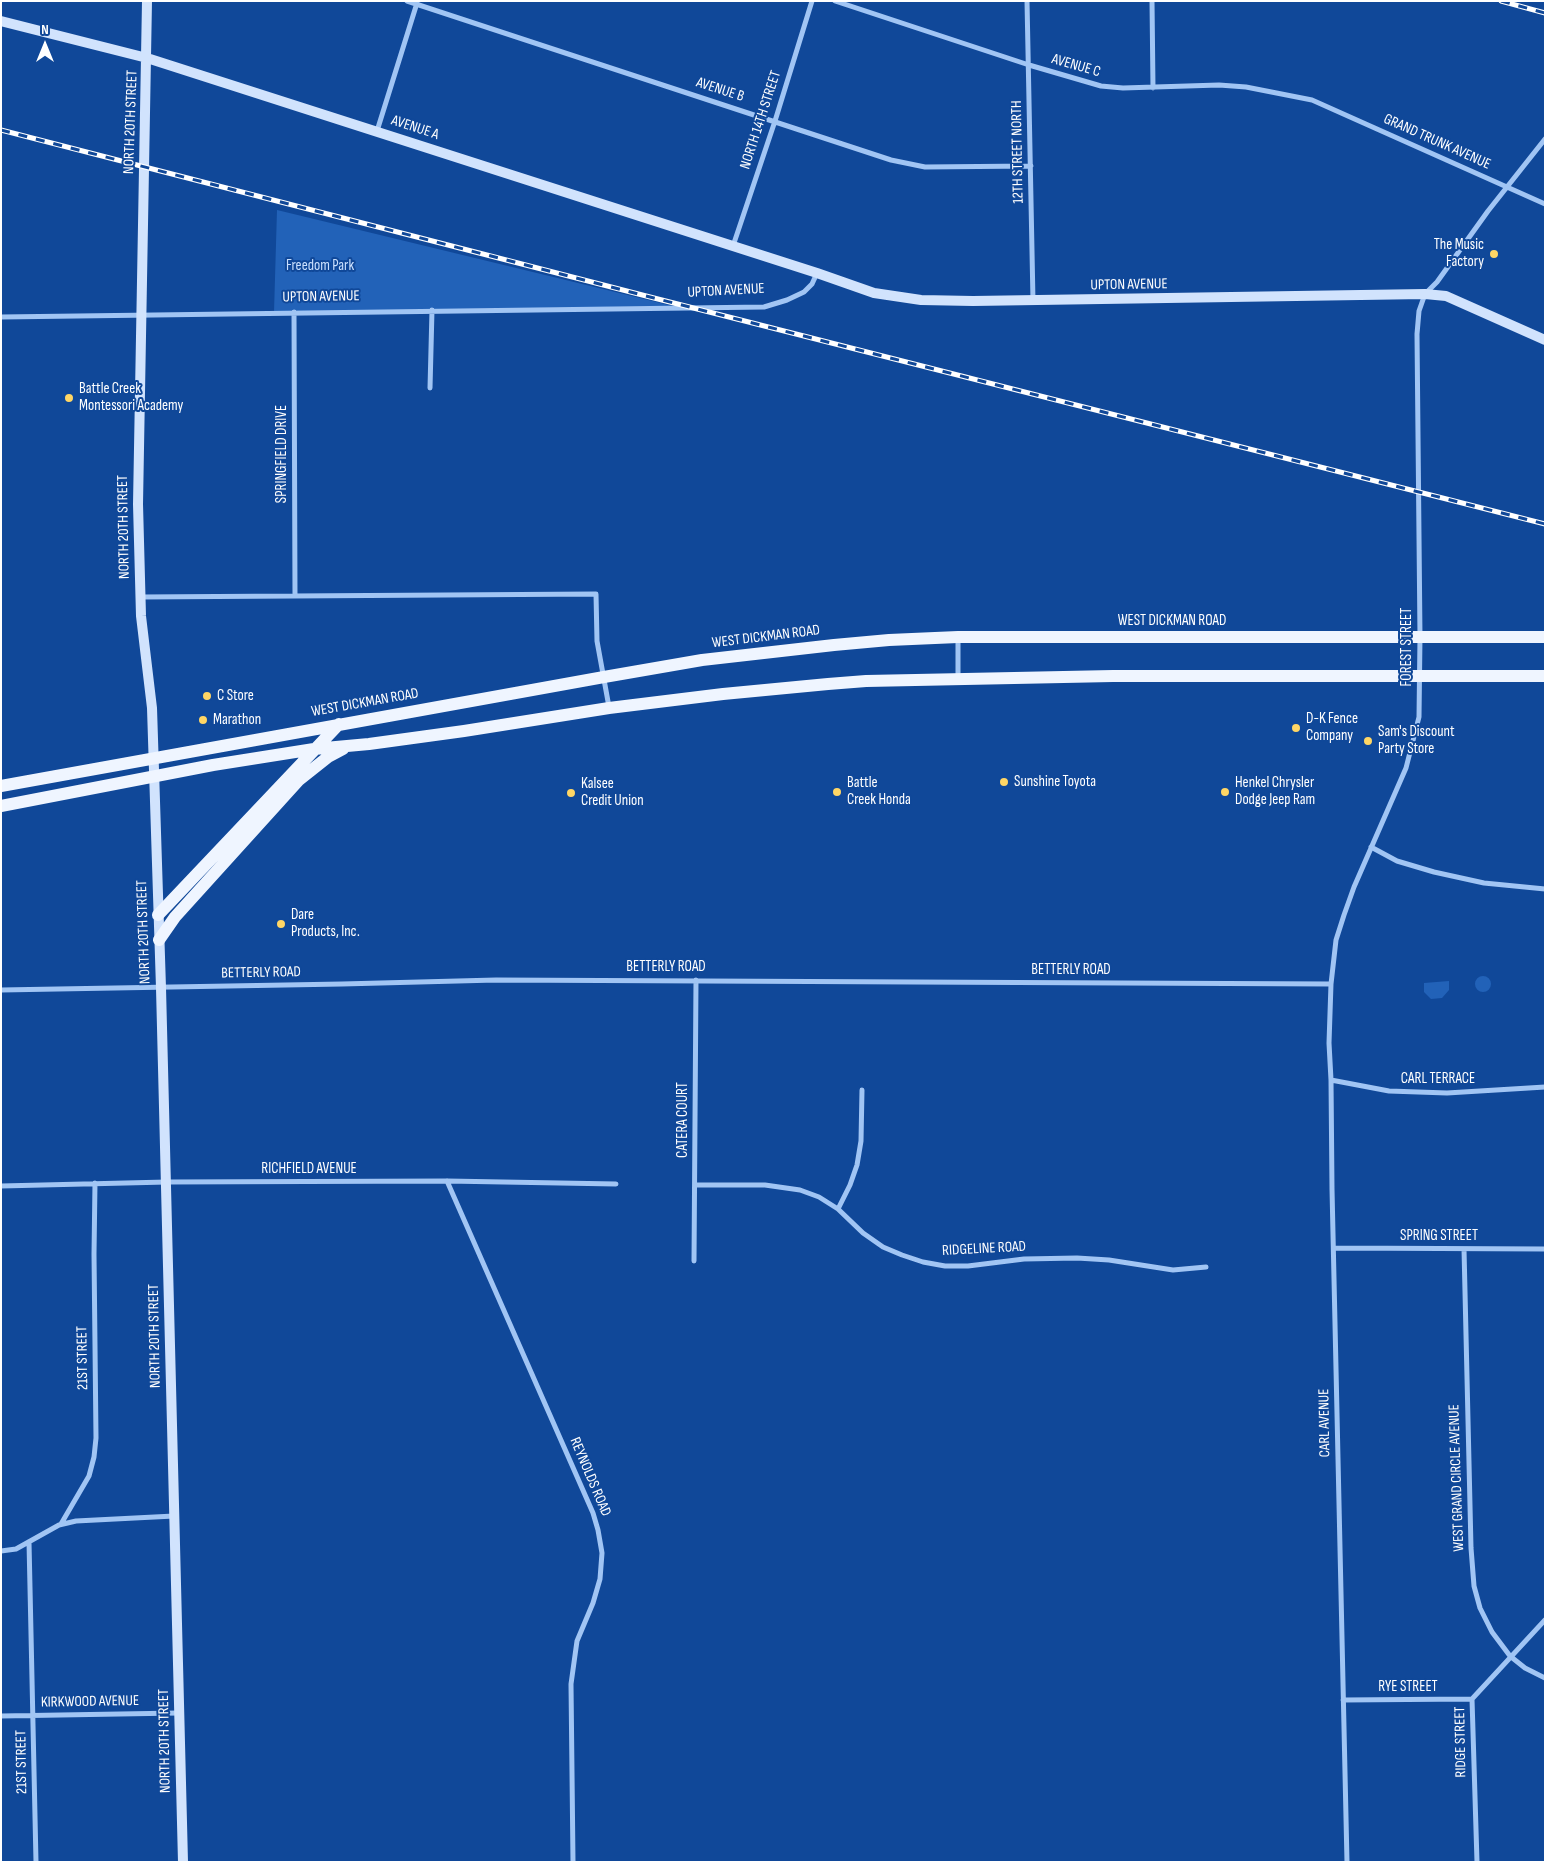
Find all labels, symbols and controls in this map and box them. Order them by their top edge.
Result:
north arrow [20,20,70,70]
text: N [41,21,49,38]
street label: AVENUE C [1050,50,1102,82]
street label: NORTH 14TH STREET [737,68,785,172]
street label: NORTH 20TH STREET [120,70,142,174]
street label: AVENUE B [694,74,746,106]
street label: 12TH STREET NORTH [1008,100,1028,204]
street label: GRAND TRUNK AVENUE [1381,110,1493,174]
street label: AVENUE A [389,112,441,144]
place label: The Music Factory [1434,236,1484,271]
marker: The Music Factory [1488,248,1500,260]
park label: Freedom Park [286,257,354,275]
street label: UPTON AVENUE [1090,275,1168,295]
street label: UPTON AVENUE [687,280,765,302]
street label: UPTON AVENUE [282,287,360,307]
place label: Battle Creek Montessori Academy [79,380,183,415]
marker: Battle Creek Montessori Academy [63,392,75,404]
street label: SPRINGFIELD DRIVE [273,405,291,503]
street label: NORTH 20TH STREET [114,475,134,579]
street label: FOREST STREET [1398,608,1416,686]
street label: WEST DICKMAN ROAD [1118,612,1226,630]
street label: WEST DICKMAN ROAD [711,621,821,653]
street label: WEST DICKMAN ROAD [310,685,420,721]
place label: C Store [217,687,254,705]
marker: C Store [201,690,213,702]
place label: D-K Fence Company [1306,710,1358,745]
place label: Marathon [213,711,261,729]
marker: Marathon [197,714,209,726]
marker: D-K Fence Company [1290,722,1302,734]
place label: Sam's Discount Party Store [1378,723,1454,758]
marker: Sam's Discount Party Store [1362,735,1374,747]
place label: Sunshine Toyota [1014,773,1096,791]
place label: Battle Creek Honda [847,774,911,809]
place label: Henkel Chrysler Dodge Jeep Ram [1235,774,1315,809]
place label: Kalsee Credit Union [581,775,644,810]
marker: Sunshine Toyota [998,776,1010,788]
marker: Battle Creek Honda [831,786,843,798]
marker: Henkel Chrysler Dodge Jeep Ram [1219,786,1231,798]
marker: Kalsee Credit Union [565,787,577,799]
street label: NORTH 20TH STREET [133,880,155,984]
place label: Dare Products, Inc. [291,906,360,941]
marker: Dare Products, Inc. [275,918,287,930]
street label: BETTERLY ROAD [626,958,706,976]
street label: BETTERLY ROAD [1031,961,1111,979]
street label: BETTERLY ROAD [221,963,301,983]
street label: CARL TERRACE [1401,1070,1475,1088]
street label: CATERA COURT [674,1082,692,1158]
street label: RICHFIELD AVENUE [261,1160,357,1178]
street label: SPRING STREET [1400,1227,1478,1245]
street label: RIDGELINE ROAD [942,1238,1026,1260]
street label: NORTH 20TH STREET [145,1284,165,1388]
street label: 21ST STREET [73,1326,93,1390]
street label: CARL AVENUE [1315,1388,1335,1458]
street label: WEST GRAND CIRCLE AVENUE [1445,1404,1469,1552]
street label: REYNOLDS ROAD [565,1435,615,1519]
street label: RYE STREET [1378,1678,1438,1696]
street label: NORTH 20TH STREET [155,1689,175,1793]
street label: KIRKWOOD AVENUE [41,1692,139,1712]
street label: RIDGE STREET [1451,1706,1471,1778]
street label: 21ST STREET [12,1730,32,1794]

